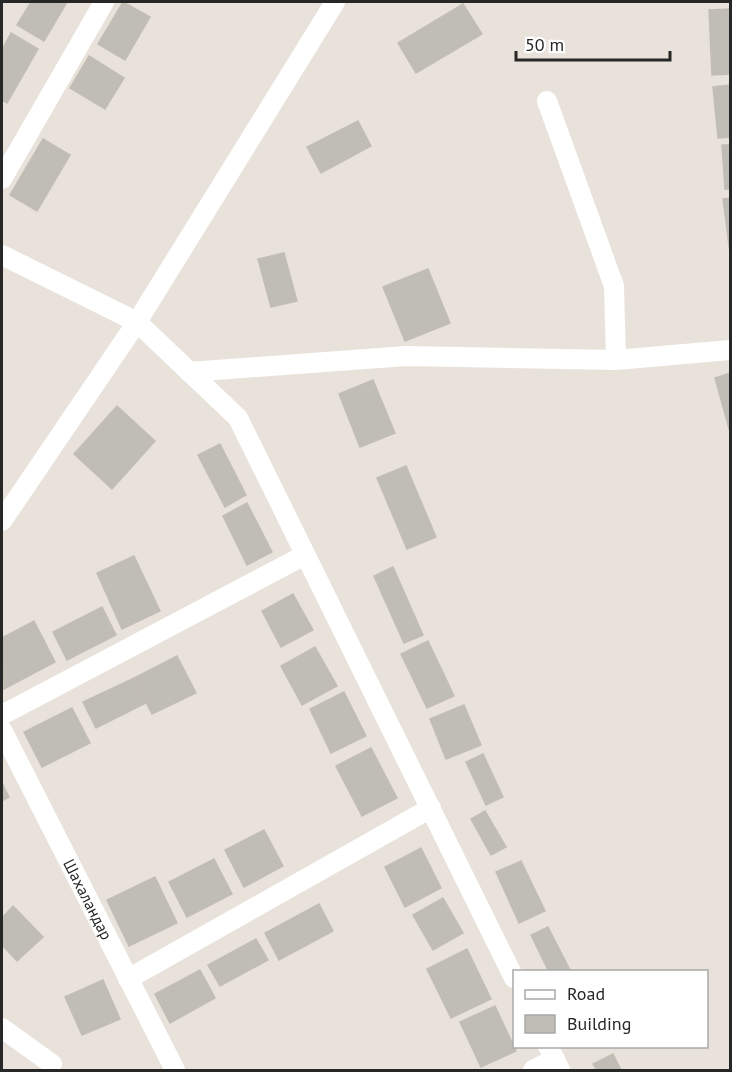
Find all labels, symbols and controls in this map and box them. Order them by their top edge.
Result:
scale bar [516,24,670,62]
text: 50 m [525,33,564,56]
street label: Шахаландар [59,856,117,943]
legend [513,970,708,1048]
text: Road [567,982,605,1005]
text: Building [567,1012,631,1035]

